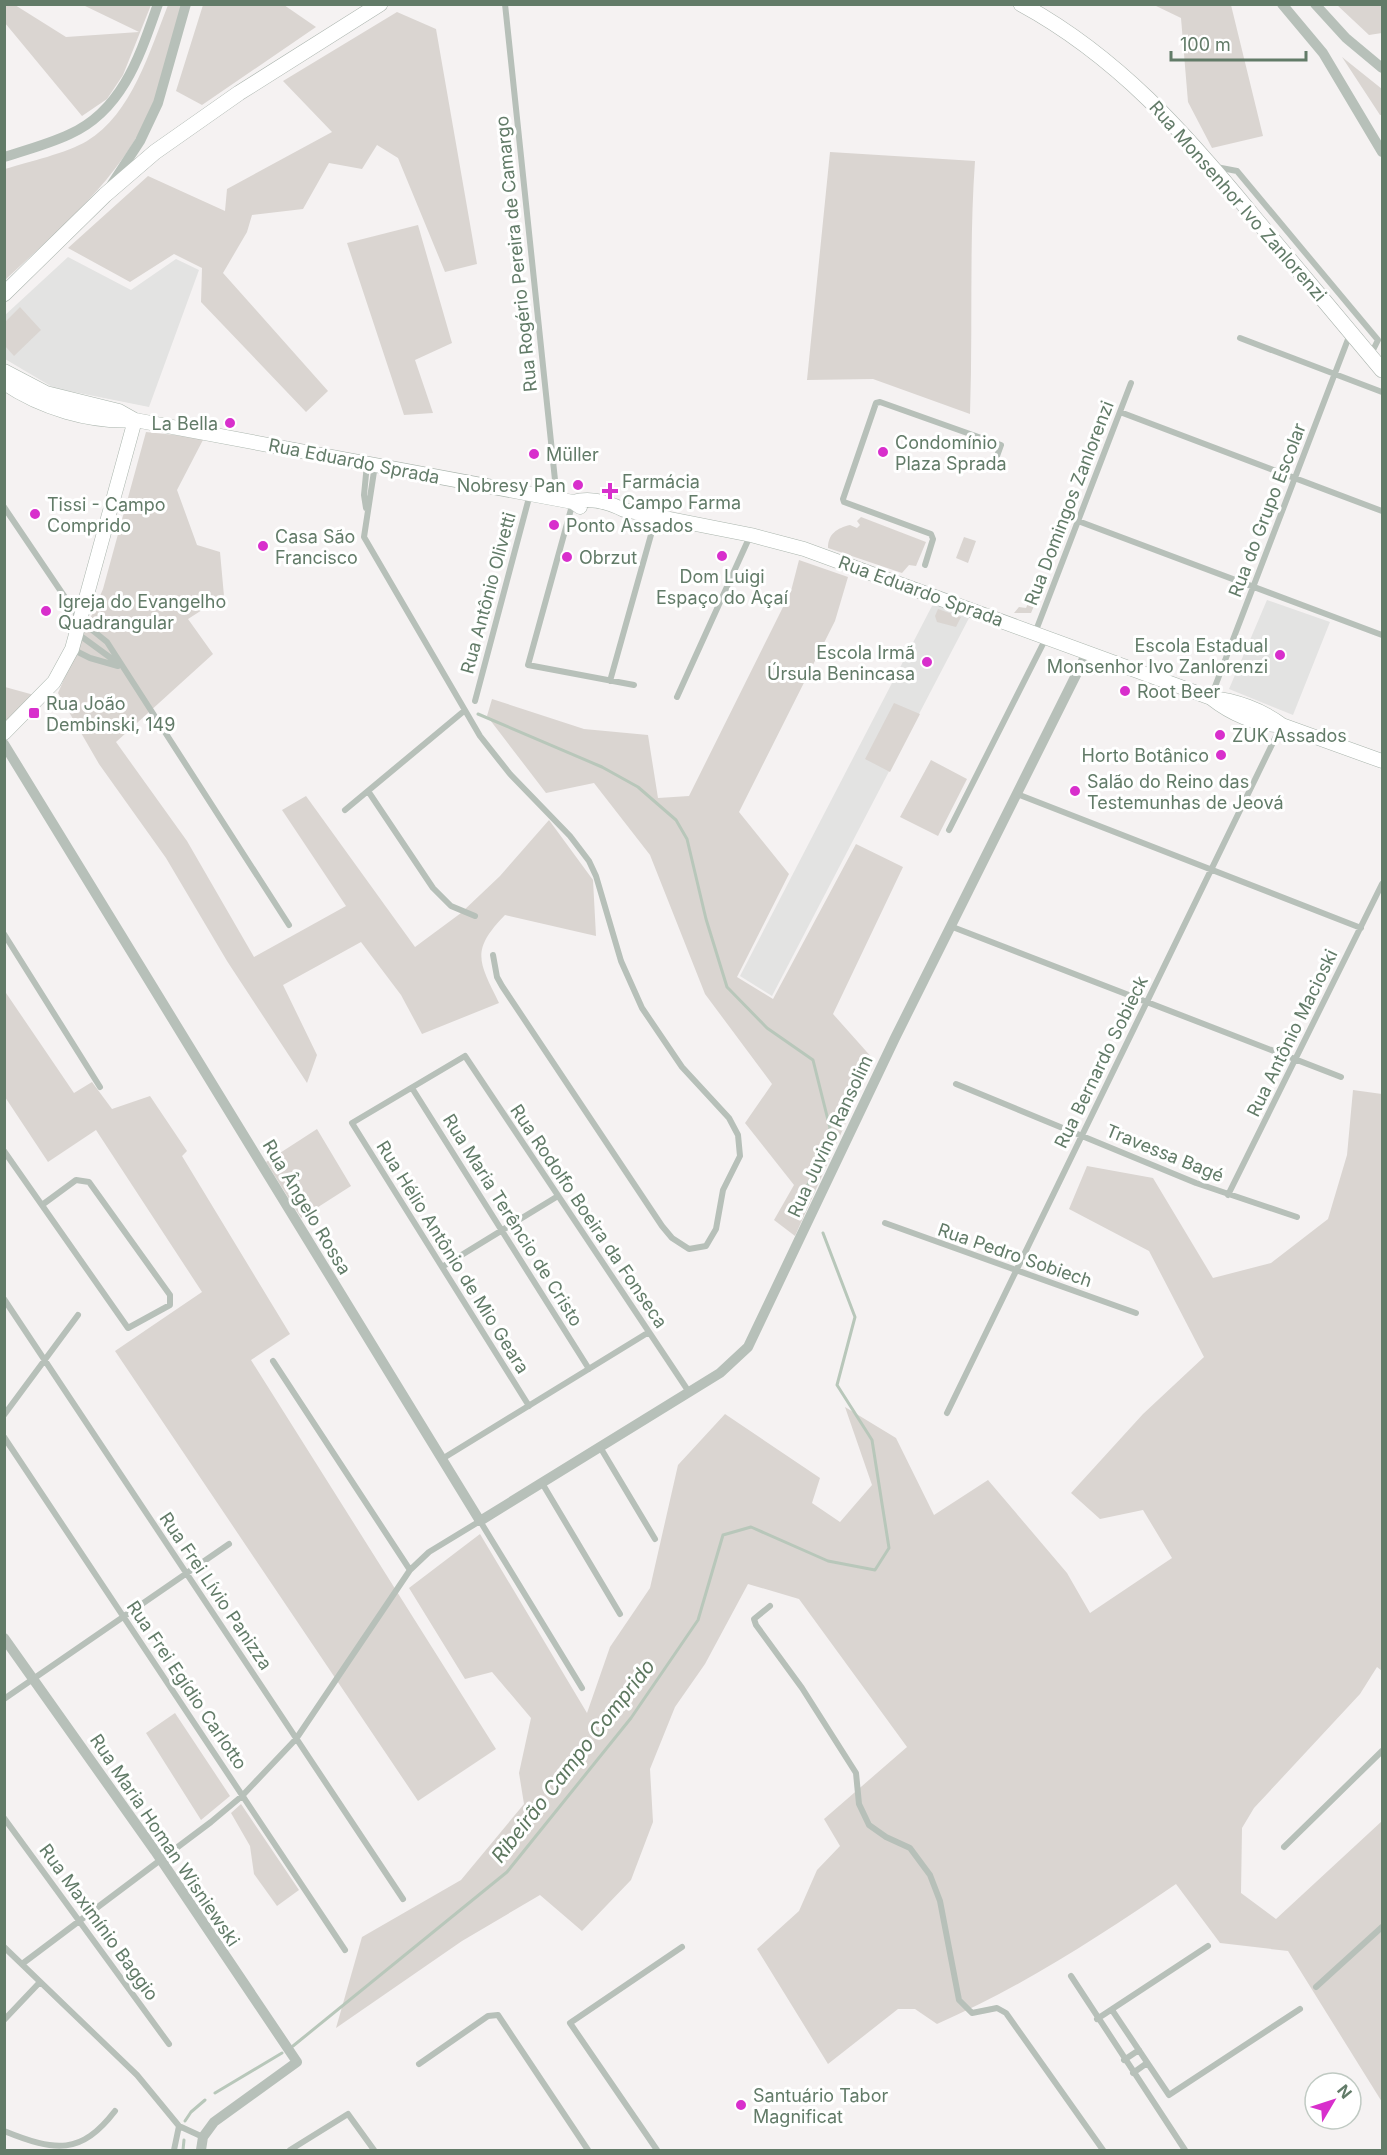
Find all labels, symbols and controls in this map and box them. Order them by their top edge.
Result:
scale bar [1171,24,1306,62]
text: 100 m [1180,34,1231,55]
street label: Rua Monsenhor Ivo Zanlorenzi [1145,97,1331,305]
street label: Rua Rogério Pereira de Camargo [491,115,541,393]
street label: Rua Domingos Zanlorenzi [1020,398,1118,608]
place label: La Bella [152,413,218,434]
marker: La Bella [223,416,237,430]
street label: Rua do Grupo Escolar [1224,420,1310,600]
place label: Condomínio Plaza Sprada [895,432,1007,474]
street label: Rua Eduardo Sprada [267,434,441,488]
place label: Müller [546,444,599,465]
marker: Condomínio Plaza Sprada [876,445,890,459]
marker: Müller [527,447,541,461]
place label: Farmácia Campo Farma [622,471,741,513]
place label: Nobresy Pan [457,475,566,496]
marker: Nobresy Pan [571,478,585,492]
marker: Farmácia Campo Farma [603,484,617,498]
place label: Tissi - Campo Comprido [47,494,166,536]
marker: Tissi - Campo Comprido [28,507,42,521]
street label: Rua Antônio Olivetti [456,510,520,676]
place label: Ponto Assados [566,515,693,536]
marker: Ponto Assados [547,518,561,532]
place label: Casa São Francisco [275,526,358,568]
marker: Casa São Francisco [256,539,270,553]
place label: Obrzut [579,547,637,568]
marker: Dom Luigi Espaço do Açaí [715,549,729,563]
marker: Obrzut [560,550,574,564]
street label: Rua Eduardo Sprada [836,551,1006,631]
place label: Dom Luigi Espaço do Açaí [656,566,789,608]
place label: Igreja do Evangelho Quadrangular [58,591,226,633]
marker: Igreja do Evangelho Quadrangular [39,604,53,618]
place label: Escola Estadual Monsenhor Ivo Zanlorenzi [1047,635,1268,677]
place label: Escola Irmã Úrsula Benincasa [767,642,915,684]
marker: Escola Estadual Monsenhor Ivo Zanlorenzi [1273,648,1287,662]
marker: Escola Irmã Úrsula Benincasa [920,655,934,669]
place label: Root Beer [1137,681,1221,702]
marker: Root Beer [1118,684,1132,698]
place label: Rua João Dembinski, 149 [46,693,175,735]
marker: Rua João Dembinski, 149 [27,706,41,720]
place label: ZUK Assados [1232,725,1347,746]
marker: ZUK Assados [1213,728,1227,742]
place label: Horto Botânico [1081,745,1209,766]
marker: Horto Botânico [1214,748,1228,762]
place label: Salão do Reino das Testemunhas de Jeová [1087,771,1284,813]
marker: Salão do Reino das Testemunhas de Jeová [1068,784,1082,798]
street label: Rua Antônio Macioski [1242,946,1342,1120]
street label: Rua Bernardo Sobieck [1050,972,1152,1152]
street label: Rua Juvino Ransolim [783,1052,877,1220]
street label: Rua Rodolfo Boeira da Fonseca [506,1100,672,1332]
street label: Rua Maria Terêncio de Cristo [439,1110,587,1330]
street label: Travessa Bagé [1103,1120,1227,1186]
street label: Rua Ângelo Rossa [258,1135,356,1278]
street label: Rua Hélio Antônio de Mio Geara [372,1137,534,1377]
street label: Rua Pedro Sobiech [935,1219,1095,1291]
street label: Rua Frei Lívio Panizza [155,1508,277,1674]
street label: Rua Frei Egídio Carlotto [123,1597,251,1773]
water label: Ribeirão Campo Comprido [486,1655,660,1867]
street label: Rua Maria Homan Wisniewski [86,1730,244,1950]
street label: Rua Maximínio Baggio [35,1840,163,2004]
north arrow [1303,2071,1363,2131]
text: N [1333,2081,1356,2103]
place label: Santuário Tabor Magnificat [753,2085,888,2127]
marker: Santuário Tabor Magnificat [734,2098,748,2112]

